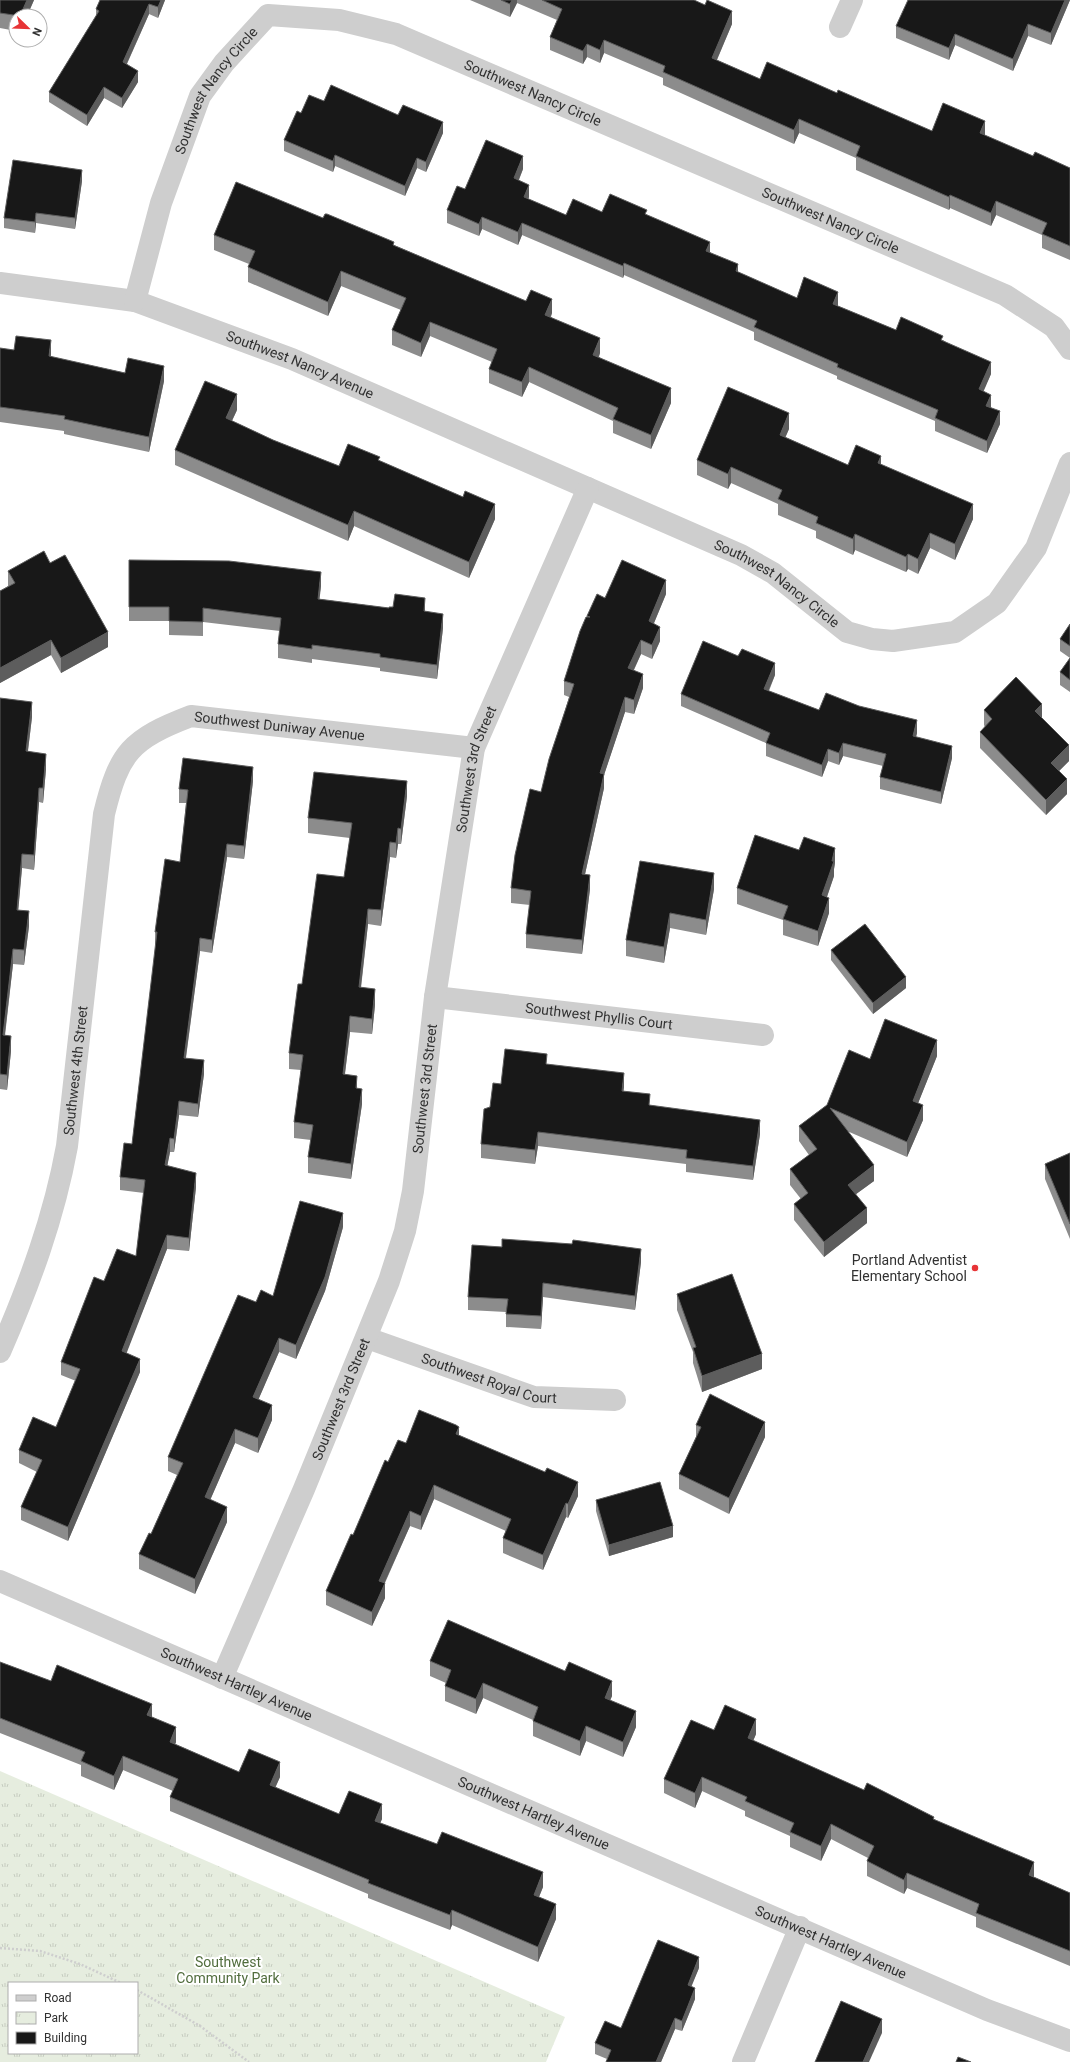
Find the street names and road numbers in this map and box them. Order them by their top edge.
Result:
street label: Southwest Nancy Circle [172,24,261,156]
street label: Southwest Nancy Circle [462,56,604,129]
street label: Southwest Nancy Circle [760,184,902,257]
street label: Southwest Nancy Avenue [224,327,376,402]
street label: Southwest Nancy Circle [712,536,843,631]
street label: Southwest 3rd Street [453,703,500,834]
street label: Southwest Duniway Avenue [193,708,366,744]
street label: Southwest Phyllis Court [524,1000,674,1033]
street label: Southwest 4th Street [60,1005,91,1136]
street label: Southwest 3rd Street [409,1023,440,1154]
street label: Southwest 3rd Street [309,1335,373,1463]
street label: Southwest Royal Court [419,1350,557,1406]
street label: Southwest Hartley Avenue [158,1644,315,1724]
street label: Southwest Hartley Avenue [456,1773,612,1853]
street label: Southwest Hartley Avenue [753,1902,909,1982]

